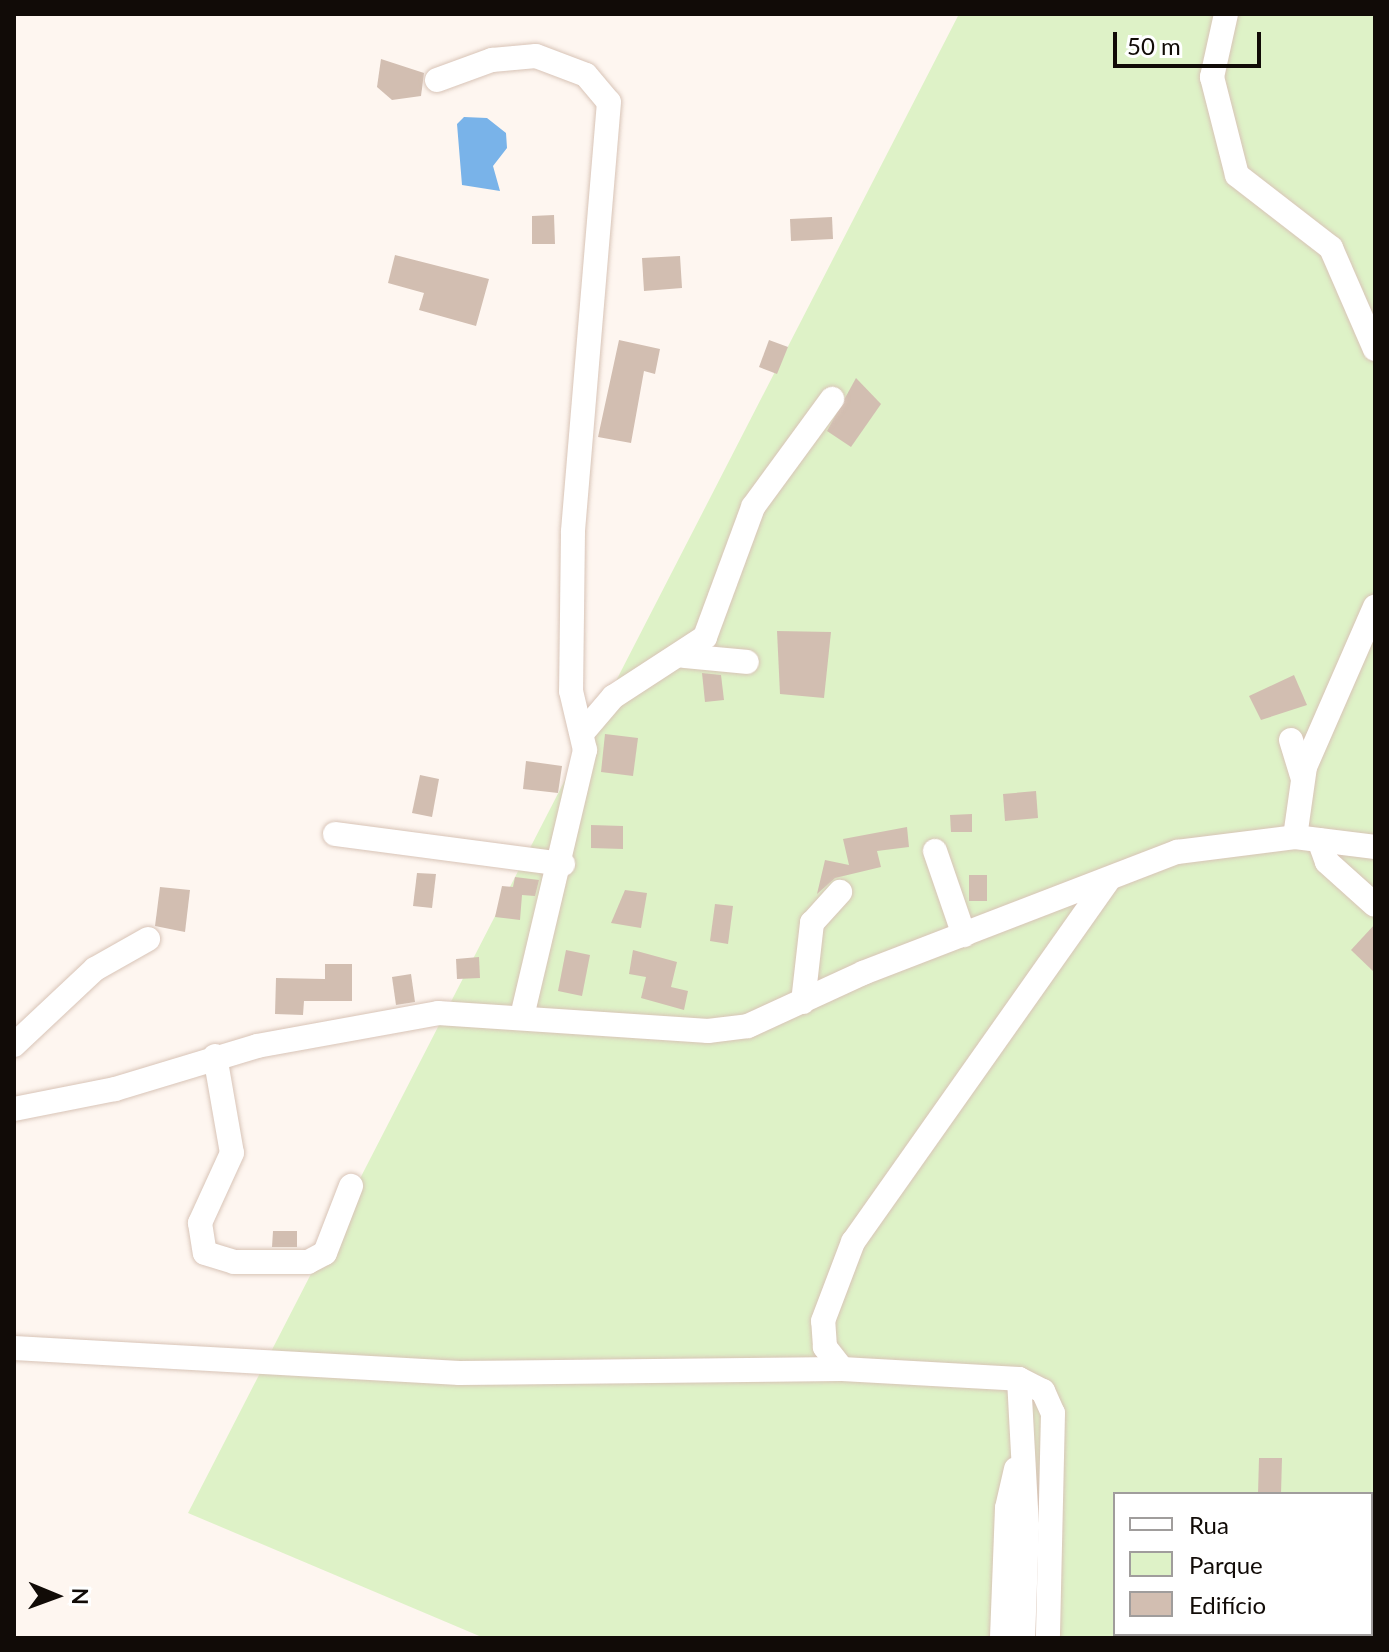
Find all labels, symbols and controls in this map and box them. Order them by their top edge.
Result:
scale bar [1117,16,1265,66]
text: 50 m [1127,31,1181,60]
legend [1113,1492,1373,1636]
text: Rua [1189,1510,1229,1539]
text: Parque [1189,1550,1263,1579]
north arrow [16,1556,96,1636]
text: N [67,1588,94,1605]
text: Edifício [1189,1590,1266,1619]

